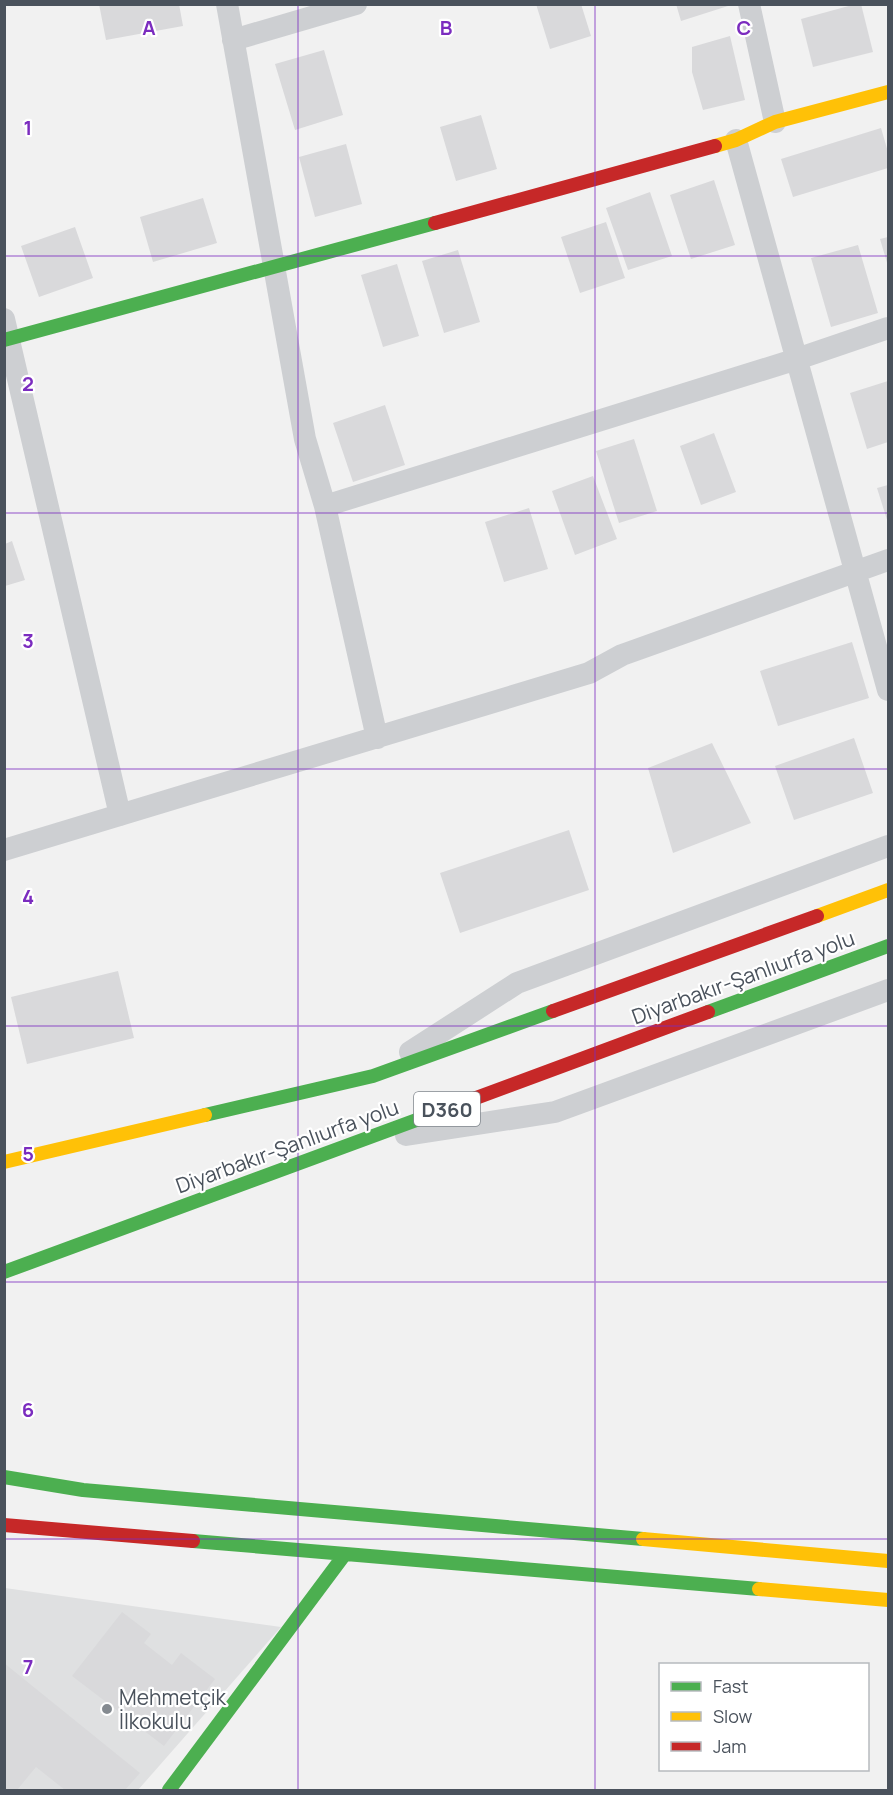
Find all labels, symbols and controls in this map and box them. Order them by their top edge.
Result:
text: A [142,14,156,41]
text: B [440,14,453,41]
text: C [737,14,751,41]
text: 1 [24,114,32,141]
text: 2 [22,370,34,397]
text: 3 [22,627,34,654]
text: 4 [22,883,34,910]
street label: Diyarbakır-Şanlıurfa yolu [628,924,858,1030]
road number: D360 [414,1092,480,1126]
street label: Diyarbakır-Şanlıurfa yolu [172,1093,402,1199]
text: 5 [22,1140,34,1167]
text: 6 [22,1396,34,1423]
text: 7 [23,1653,33,1680]
legend [659,1663,869,1771]
text: Fast [713,1674,748,1698]
place label: Mehmetçik İlkokulu [119,1683,227,1735]
marker: Mehmetçik İlkokulu [100,1702,114,1716]
text: Slow [713,1704,753,1728]
text: Jam [713,1734,747,1758]

